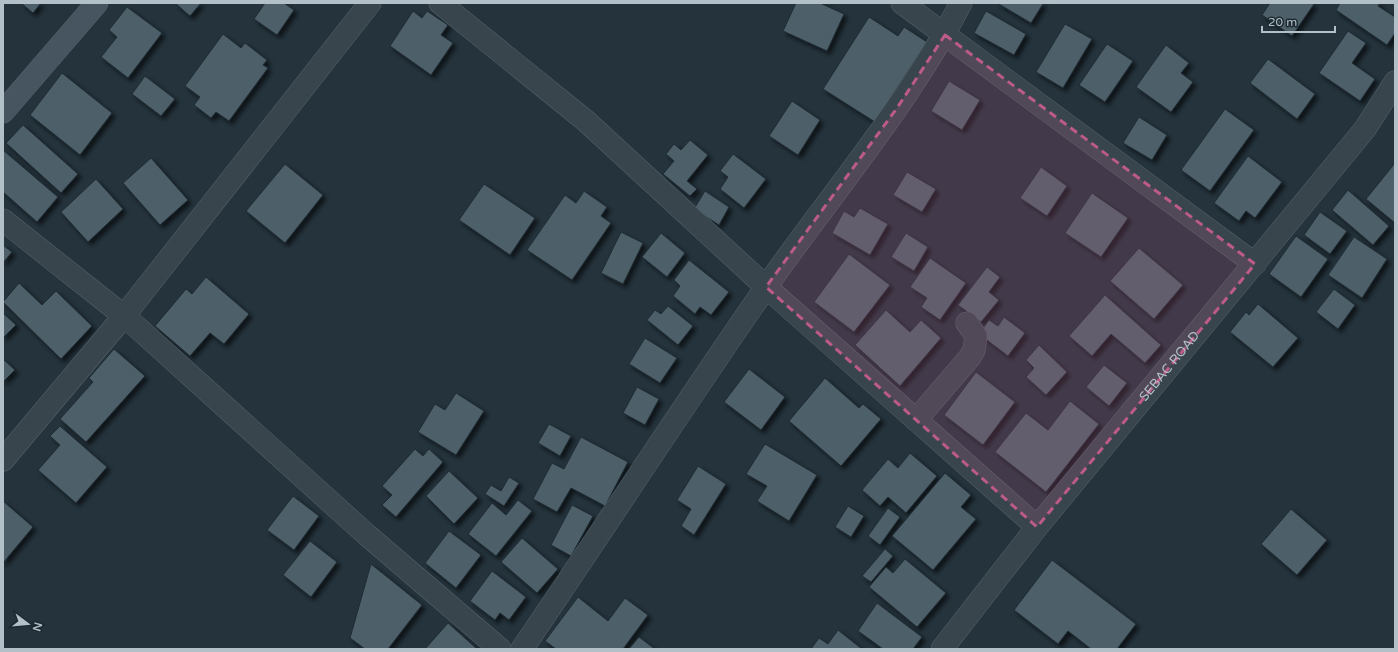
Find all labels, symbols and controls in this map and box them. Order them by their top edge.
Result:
scale bar [1262,8,1335,34]
text: 20 m [1268,15,1297,29]
street label: SEBAC ROAD [1136,328,1203,405]
north arrow [8,604,48,644]
text: N [30,621,45,633]

